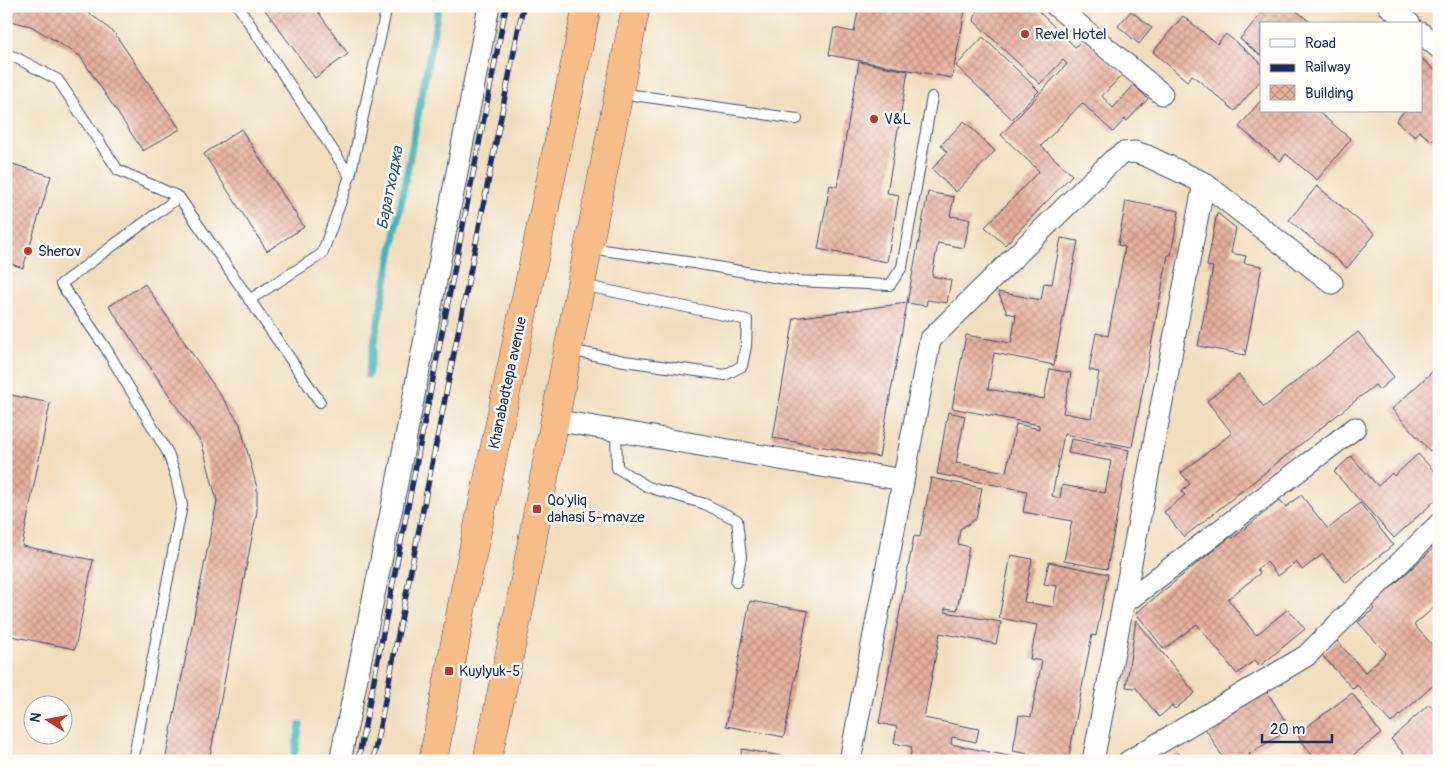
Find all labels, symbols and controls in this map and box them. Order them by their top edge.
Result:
legend [1260,22,1422,112]
place label: Revel Hotel [1035,25,1107,44]
marker: Revel Hotel [1019,28,1031,40]
text: Road [1305,34,1336,53]
text: Railway [1305,58,1351,77]
text: Building [1305,84,1353,103]
place label: V&L [884,110,911,129]
marker: V&L [868,113,880,125]
water label: Баратходжа [372,143,408,231]
place label: Sherov [38,242,81,261]
marker: Sherov [22,245,34,257]
street label: Khanabadtepa avenue [485,315,531,451]
place label: Qo'yliq dahasi 5-mavze [547,491,645,527]
marker: Qo'yliq dahasi 5-mavze [531,503,543,515]
place label: Kuylyuk-5 [459,662,520,681]
marker: Kuylyuk-5 [443,665,455,677]
north arrow [22,694,72,744]
text: N [26,711,45,724]
scale bar [1262,712,1332,744]
text: 20 m [1270,720,1305,739]

